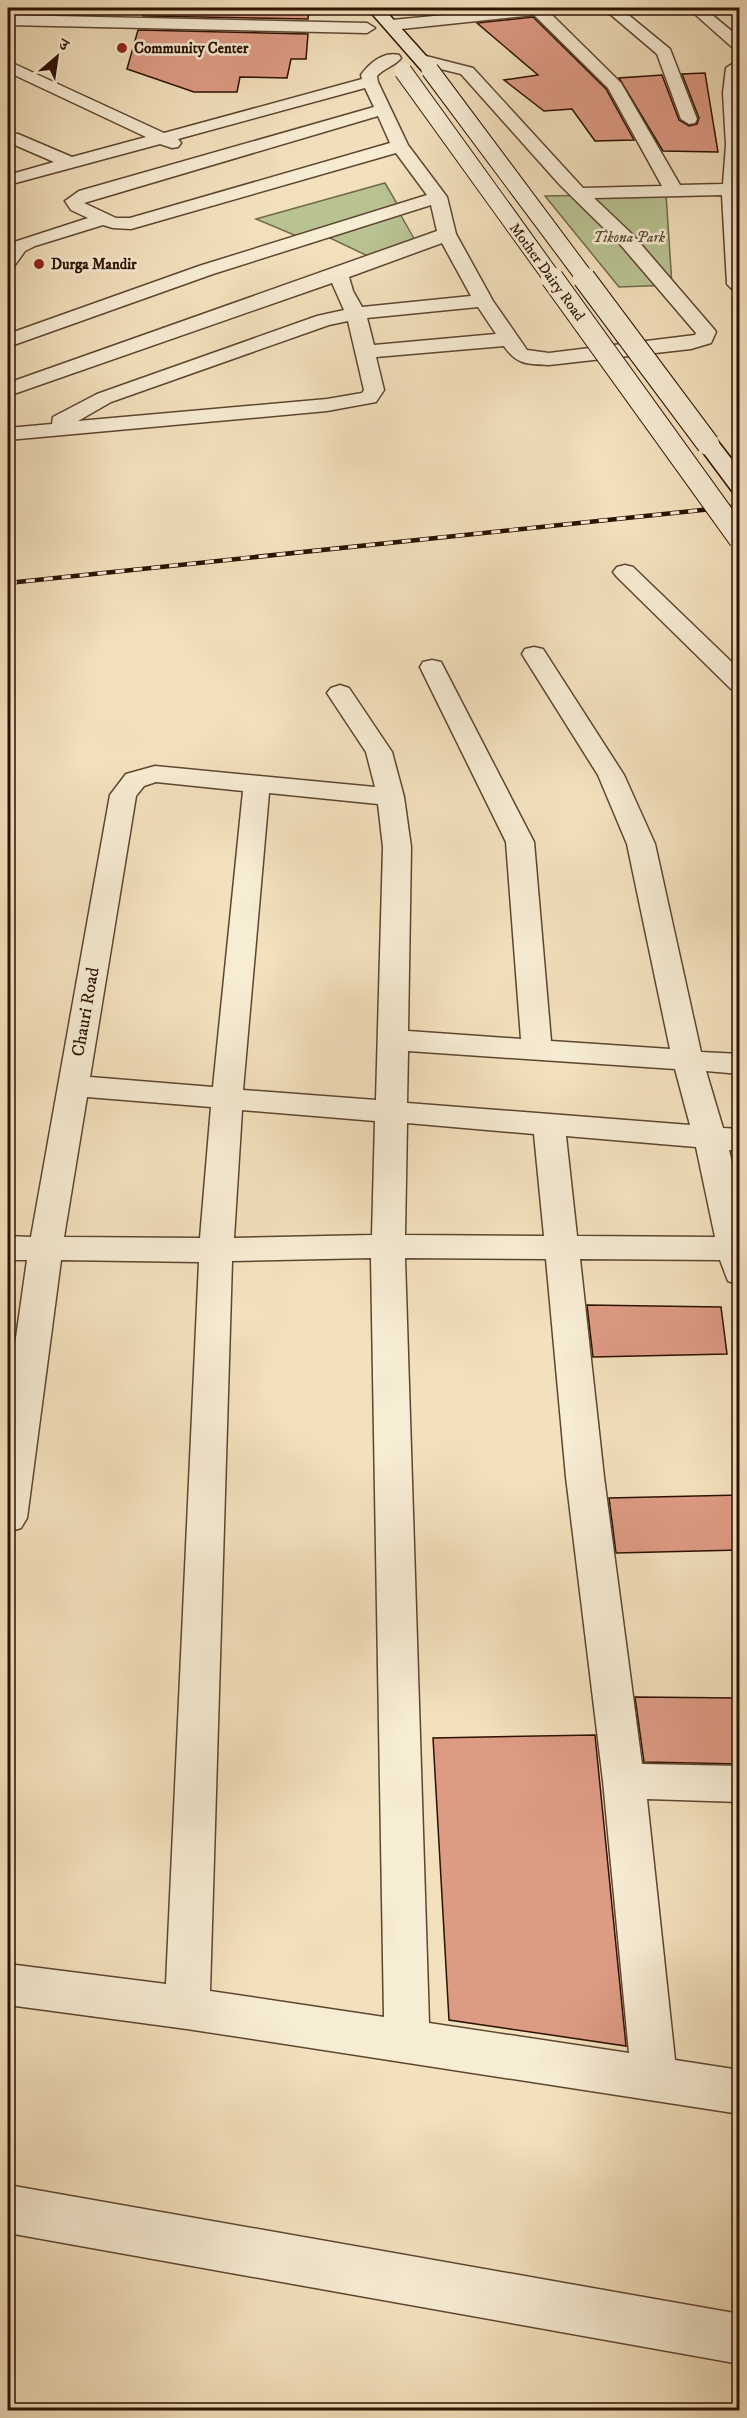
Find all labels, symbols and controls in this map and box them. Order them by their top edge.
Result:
north arrow [27,27,87,87]
text: उ [54,34,74,56]
place label: Community Center [134,39,249,58]
marker: Community Center [115,41,129,55]
street label: Mother Dairy Road [505,219,589,325]
park label: Tikona Park [593,228,666,247]
place label: Durga Mandir [51,255,137,274]
marker: Durga Mandir [32,257,46,271]
street label: Chauri Road [67,966,105,1058]

